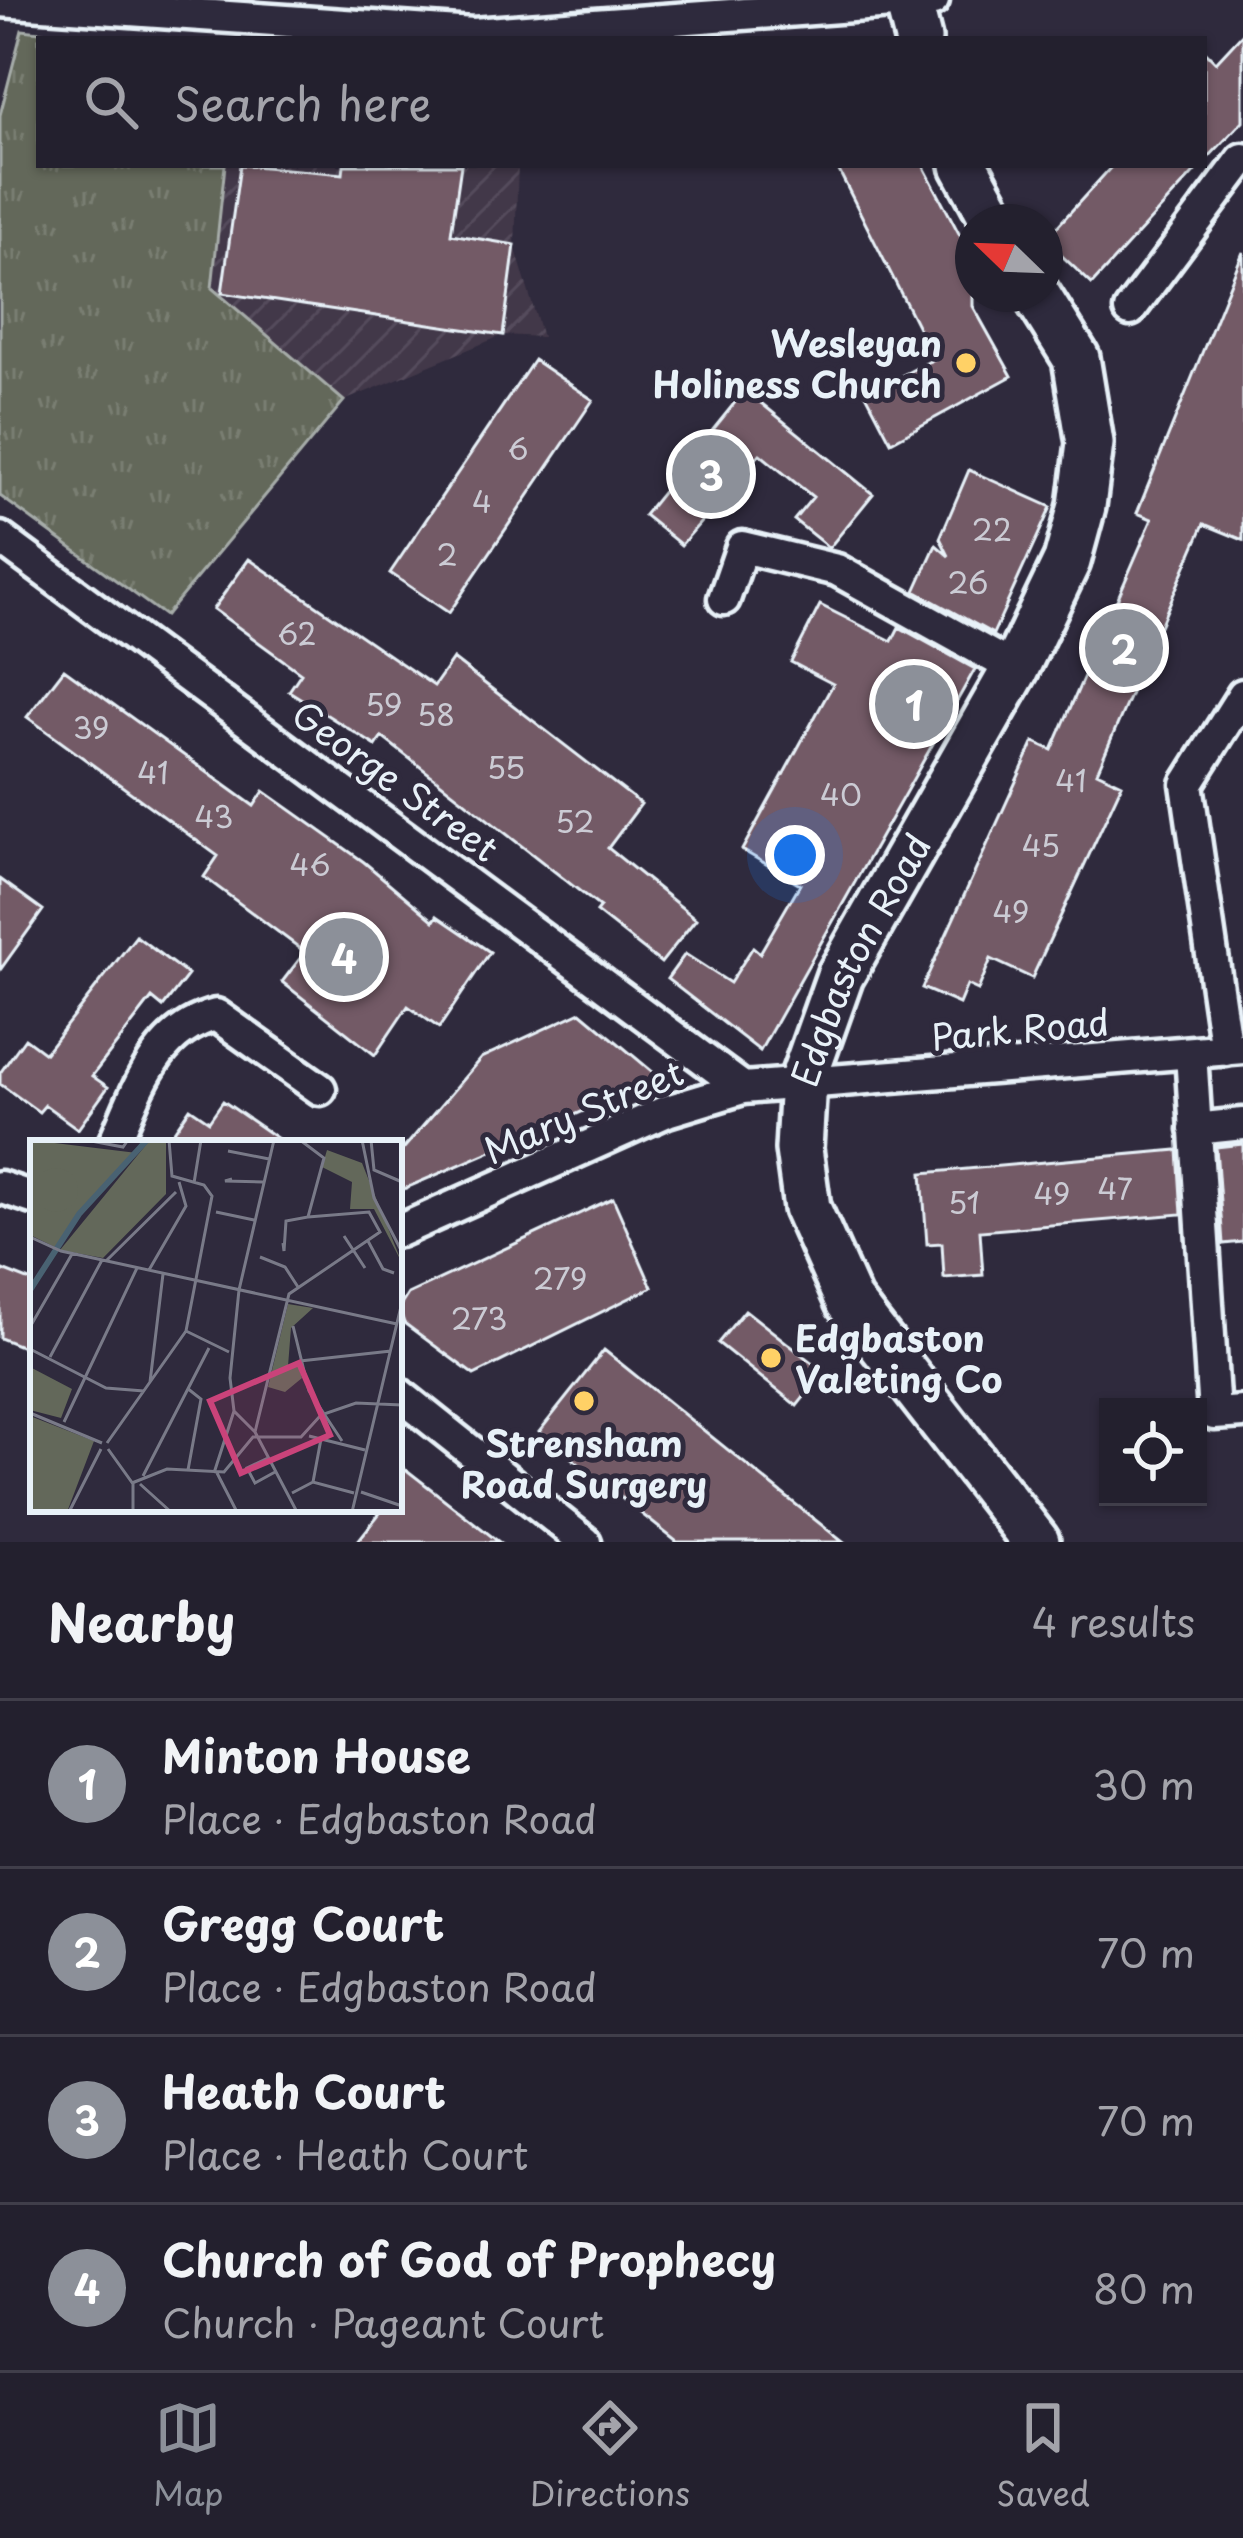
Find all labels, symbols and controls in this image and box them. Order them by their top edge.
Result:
search box [36,36,1207,168]
text: Search here [174,68,431,136]
icon: search [78,69,144,135]
north arrow [955,204,1063,312]
place label: Wesleyan Holiness Church [653,315,942,410]
marker: Wesleyan Holiness Church [953,350,979,376]
house number: 6 [507,425,529,470]
pin: 3 [672,429,750,519]
house number: 4 [472,478,492,523]
house number: 22 [972,506,1012,551]
house number: 2 [436,531,458,576]
house number: 26 [947,559,989,604]
pin: 2 [1085,603,1163,693]
house number: 62 [277,610,317,655]
pin: 1 [875,659,953,749]
house number: 59 [365,681,403,726]
street label: George Street [281,686,511,874]
house number: 58 [417,691,455,736]
house number: 39 [73,704,109,749]
house number: 55 [487,744,525,789]
house number: 41 [137,749,169,794]
house number: 41 [1055,757,1087,802]
house number: 40 [820,771,862,816]
house number: 43 [195,793,233,838]
house number: 52 [555,798,595,843]
house number: 45 [1022,822,1060,867]
street label: Edgbaston Road [776,823,943,1094]
your location [765,825,825,885]
house number: 46 [290,841,330,886]
house number: 49 [993,888,1029,933]
pin: 4 [305,912,383,1002]
street label: Park Road [929,993,1111,1063]
street label: Mary Street [475,1044,691,1176]
inset map [30,1140,402,1512]
house number: 47 [1097,1165,1133,1210]
house number: 49 [1034,1170,1070,1215]
house number: 51 [948,1179,980,1224]
house number: 279 [533,1255,587,1300]
house number: 273 [451,1295,507,1340]
place label: Edgbaston Valeting Co [795,1310,1003,1405]
marker: Edgbaston Valeting Co [758,1345,784,1371]
marker: Strensham Road Surgery [571,1388,597,1414]
map controls [1099,1398,1207,1506]
button: locate [1099,1398,1207,1506]
place label: Strensham Road Surgery [461,1415,707,1510]
text: Nearby [48,1582,235,1659]
text: 4 results [1032,1591,1195,1650]
text: Minton House [162,1720,471,1788]
text: 1 [78,1754,96,1813]
text: 30 m [1092,1754,1195,1813]
text: Place · Edgbaston Road [162,1788,597,1847]
text: Gregg Court [162,1888,445,1956]
text: 2 [73,1922,101,1981]
text: 70 m [1097,1922,1195,1981]
text: Place · Edgbaston Road [162,1956,597,2015]
text: Heath Court [162,2056,446,2124]
text: 3 [74,2090,100,2149]
text: 70 m [1097,2090,1195,2149]
text: Place · Heath Court [162,2124,528,2183]
text: Church of God of Prophecy [162,2224,776,2292]
text: 4 [74,2258,100,2317]
text: 80 m [1093,2258,1195,2317]
text: Church · Pageant Court [162,2292,605,2351]
tab: Map [153,2395,224,2517]
tab: Directions [530,2395,690,2517]
tab: Saved [996,2395,1090,2517]

